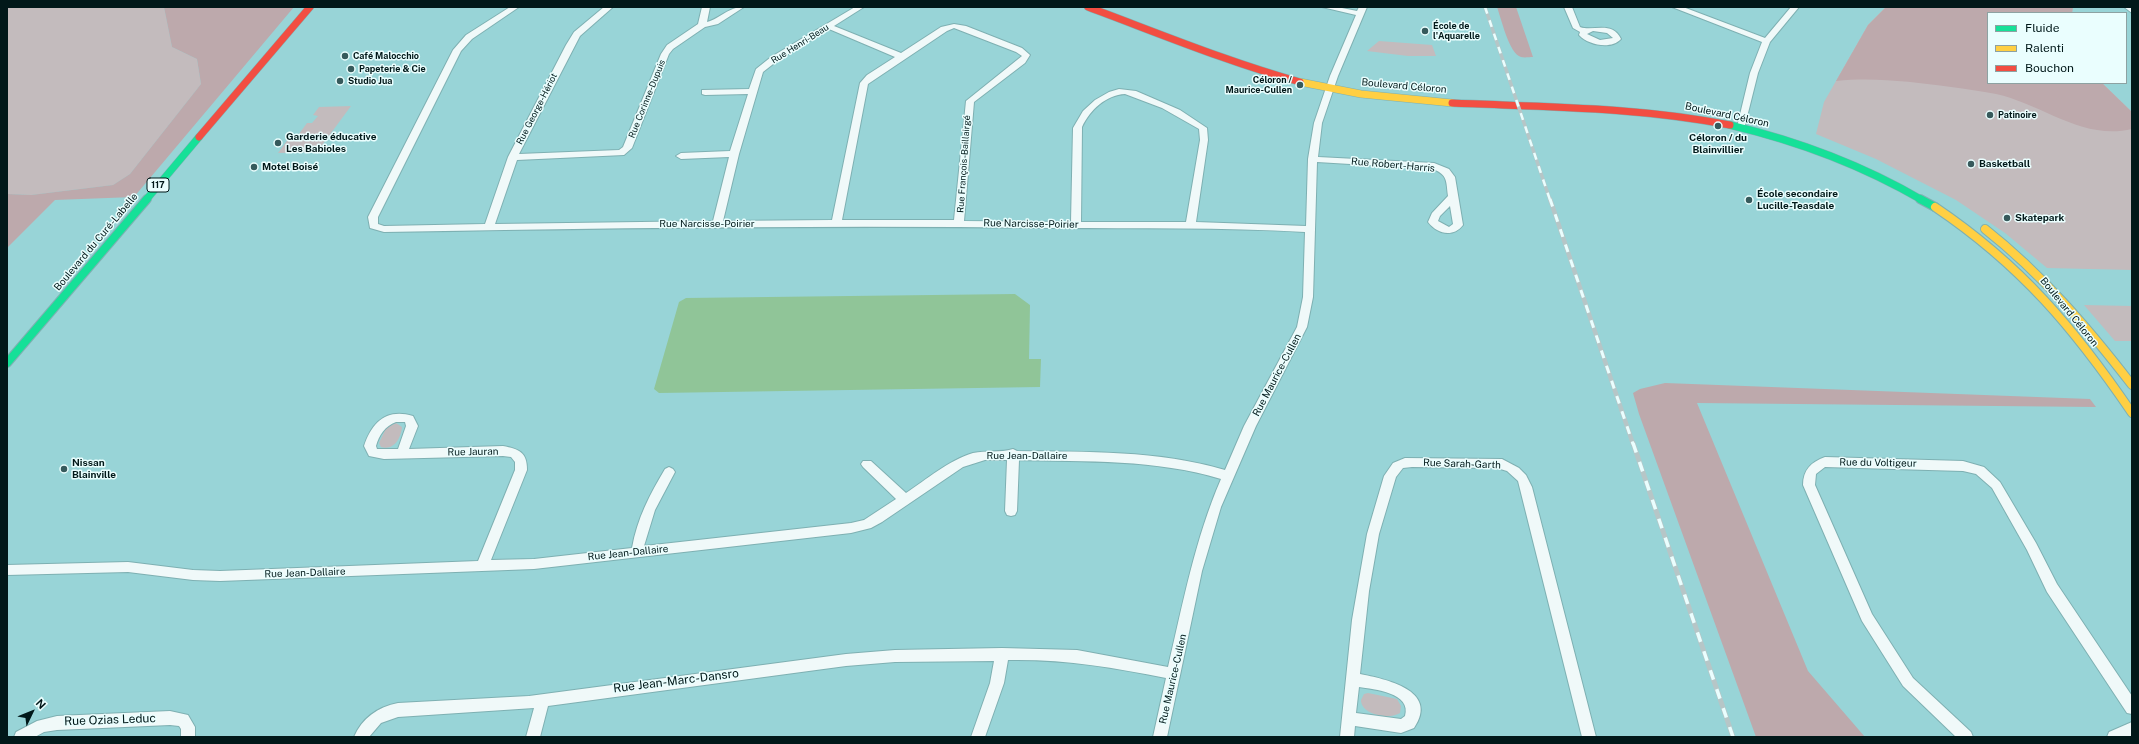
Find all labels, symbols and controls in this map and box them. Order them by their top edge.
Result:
legend [1987,12,2127,84]
place label: École de l'Aquarelle [1433,21,1480,42]
text: Fluide [2025,21,2060,35]
street label: Rue Henri-Beau [769,22,831,66]
marker: École de l'Aquarelle [1420,26,1430,36]
text: Ralenti [2025,41,2064,55]
marker: Café Malocchio [340,51,350,61]
place label: Café Malocchio [353,51,419,61]
street label: Rue Corinne-Dupuis [626,58,668,140]
text: Bouchon [2025,61,2074,75]
marker: Papeterie & Cie [346,64,356,74]
place label: Papeterie & Cie [359,64,426,74]
street label: Rue George-Hériot [514,71,560,147]
place label: Céloron / Maurice-Cullen [1226,75,1292,96]
marker: Studio Jua [335,76,345,86]
place label: Studio Jua [348,76,392,86]
street label: Boulevard Céloron [1361,76,1447,96]
marker: Céloron / Maurice-Cullen [1295,80,1305,90]
street label: Boulevard Céloron [1684,100,1770,130]
marker: Patinoire [1985,110,1995,120]
place label: Patinoire [1998,110,2037,120]
street label: Rue François-Baillairgé [955,115,973,213]
marker: Céloron / du Blainvillier [1713,121,1723,131]
place label: Garderie éducative Les Babioles [286,131,376,154]
place label: Céloron / du Blainvillier [1689,132,1747,156]
marker: Garderie éducative Les Babioles [273,138,283,148]
street label: Rue Robert-Harris [1351,155,1435,175]
place label: Basketball [1979,158,2030,170]
marker: Basketball [1966,159,1976,169]
place label: Motel Boisé [262,161,318,173]
marker: Motel Boisé [249,162,259,172]
road number: 117 [147,178,169,192]
place label: École secondaire Lucille-Teasdale [1757,188,1838,212]
street label: Boulevard du Curé-Labelle [52,191,140,293]
marker: École secondaire Lucille-Teasdale [1744,195,1754,205]
place label: Skatepark [2015,212,2064,224]
marker: Skatepark [2002,213,2012,223]
street label: Rue Narcisse-Poirier [983,217,1079,231]
street label: Rue Narcisse-Poirier [659,218,755,230]
street label: Boulevard Céloron [2037,275,2101,349]
street label: Rue Maurice-Cullen [1250,332,1304,418]
street label: Rue Jauran [447,446,499,458]
street label: Rue Jean-Dallaire [986,450,1068,462]
street label: Rue du Voltigeur [1839,456,1917,470]
place label: Nissan Blainville [72,457,116,480]
street label: Rue Sarah-Garth [1423,457,1501,471]
marker: Nissan Blainville [59,464,69,474]
street label: Rue Jean-Dallaire [587,543,669,563]
street label: Rue Jean-Dallaire [264,566,346,580]
street label: Rue Maurice-Cullen [1157,633,1189,725]
street label: Rue Jean-Marc-Dansro [612,666,740,696]
north arrow [12,692,52,732]
text: N [33,697,48,711]
street label: Rue Ozias Leduc [64,711,156,729]

